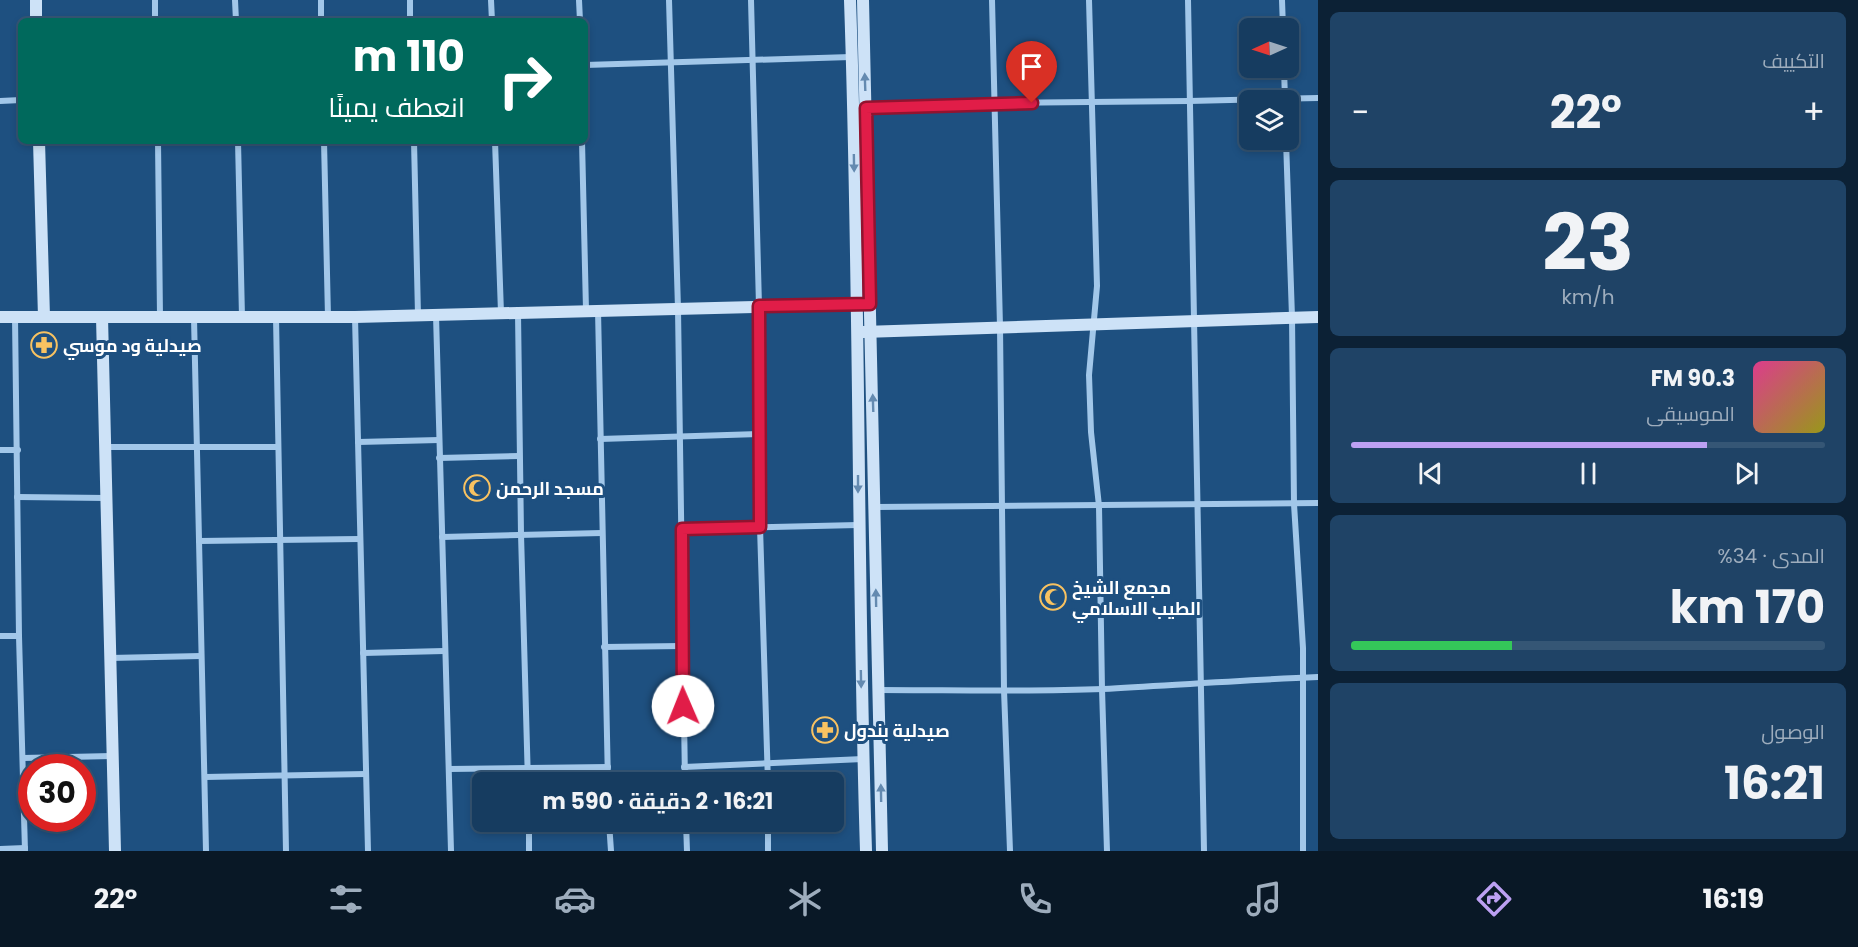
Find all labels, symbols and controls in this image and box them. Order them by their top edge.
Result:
north arrow [1239,18,1299,78]
map controls [1239,18,1299,150]
text: 110 m [353,27,465,86]
pin [1006,41,1057,103]
icon: right [486,42,564,120]
text: التكييف [1762,47,1825,75]
icon: arrive [1015,50,1048,83]
one-way arrow [861,72,870,91]
text: 22° [1550,81,1622,144]
text: انعطف يمينًا [328,89,465,126]
text: − [1351,89,1369,136]
text: + [1802,89,1825,136]
button: layers [1239,90,1299,150]
one-way arrow [849,154,859,173]
text: 23 [1542,188,1634,297]
text: km/h [1561,283,1615,311]
pharmacy icon: صيدلية ود موسي [29,330,59,360]
place label: صيدلية ود موسي [63,333,202,360]
text: 90.3 FM [1651,363,1735,394]
one-way arrow [868,393,877,412]
text: الموسيقى [1646,400,1735,428]
icon: previous [1414,457,1447,490]
icon: pause [1572,457,1605,490]
icon: next [1730,457,1763,490]
mosque icon: مسجد الرحمن [462,473,492,503]
one-way arrow [853,475,863,494]
place label: مسجد الرحمن [496,476,604,501]
text: المدى · 34% [1718,542,1825,570]
place label: مجمع الشيخ الطيب الاسلامي [1072,575,1201,624]
text: 170 km [1670,576,1825,639]
mosque icon: مجمع الشيخ الطيب الاسلامي [1038,582,1068,612]
one-way arrow [872,588,881,607]
one-way arrow [857,670,866,689]
position arrow [651,674,715,738]
pharmacy icon: صيدلية بندول [810,715,840,745]
place label: صيدلية بندول [844,718,950,743]
text: الوصول [1761,718,1825,746]
text: 16:21 [1724,752,1825,815]
speed limit sign: 30 [18,754,96,832]
one-way arrow [876,783,885,802]
text: 16:21 · 2 دقيقة · 590 m [543,786,773,817]
icon: filters [325,878,367,920]
icon: car [554,878,596,920]
icon: climate [784,878,826,920]
icon: phone [1014,878,1056,920]
icon: music [1243,878,1285,920]
icon: directions [1473,878,1515,920]
text: 22° [94,880,137,917]
text: 16:19 [1702,880,1764,917]

